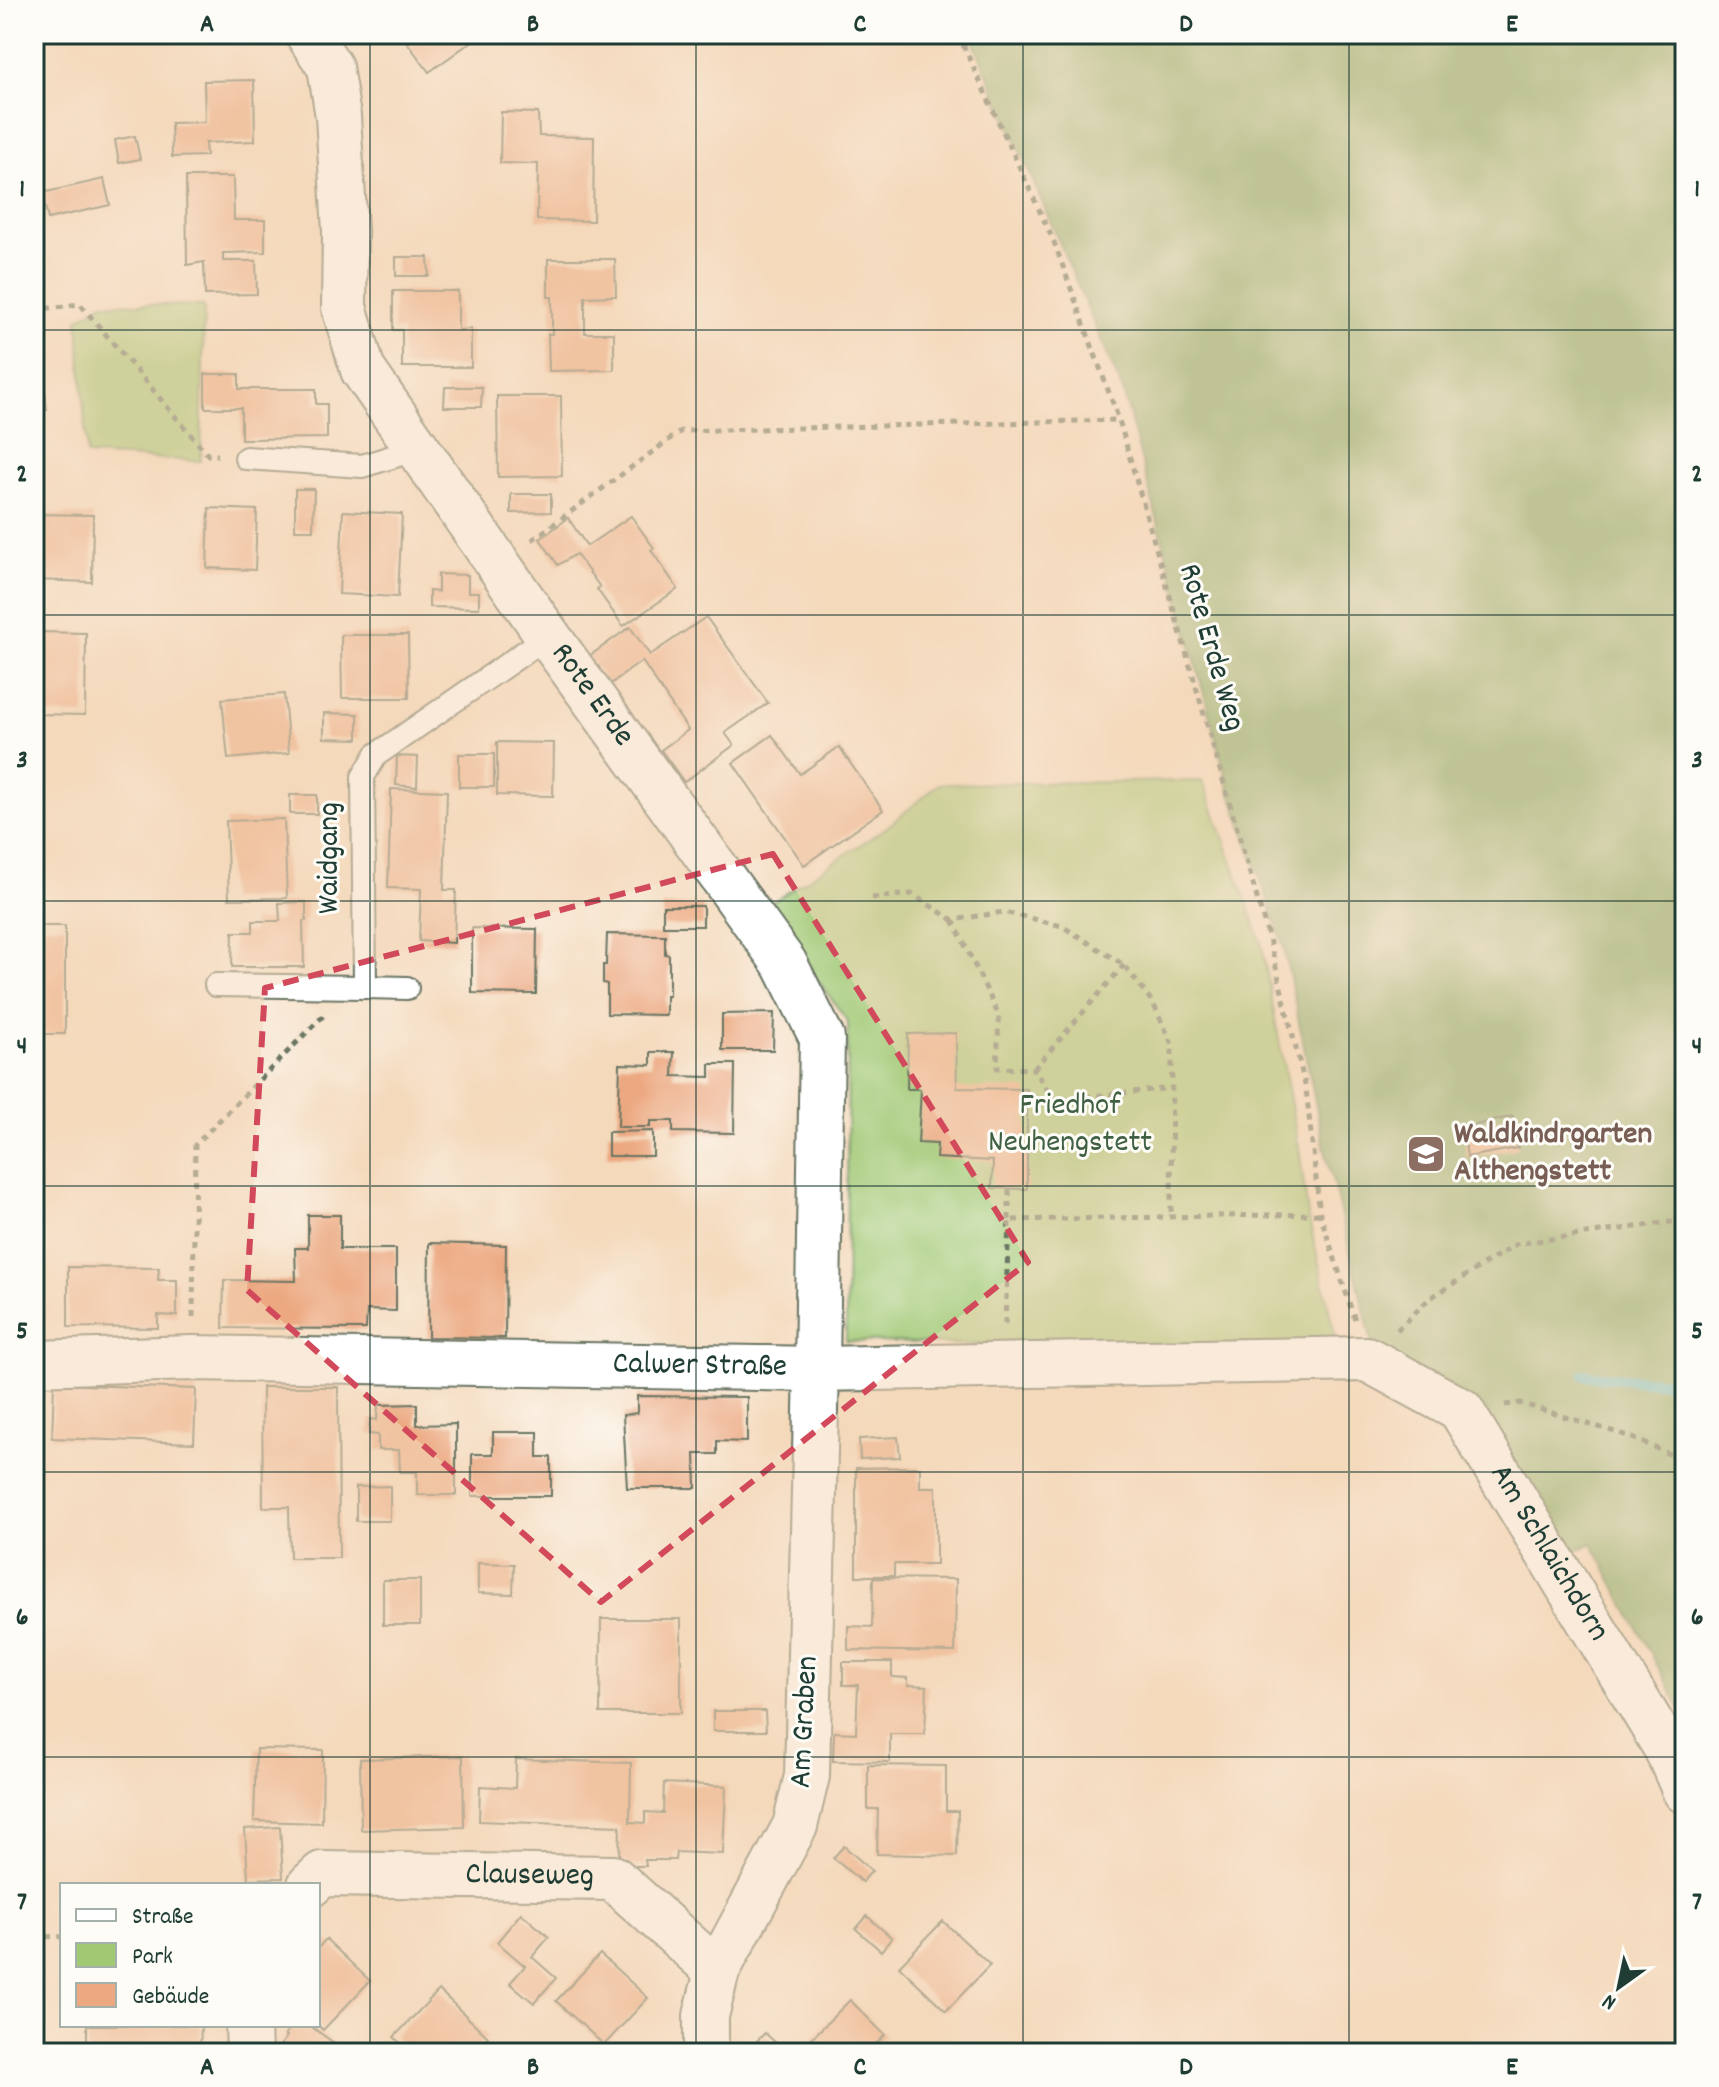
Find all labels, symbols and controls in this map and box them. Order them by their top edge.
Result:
text: A [200,7,214,44]
text: B [527,7,539,44]
text: C [854,7,867,44]
text: D [1179,7,1193,44]
text: E [1506,7,1518,44]
text: 1 [19,172,25,209]
text: 1 [1694,172,1700,209]
text: 2 [16,457,28,494]
text: 2 [1691,457,1703,494]
street label: Rote Erde Weg [1164,559,1256,737]
street label: Rote Erde [538,634,645,757]
text: 3 [16,743,28,780]
text: 3 [1691,743,1703,780]
street label: Waidgang [308,802,354,914]
text: 4 [17,1029,27,1066]
text: 4 [1692,1029,1702,1066]
park label: Friedhof Neuhengstett [988,1084,1152,1167]
place label: Waldkindrgarten Althengstett [1454,1113,1652,1196]
school or university icon: Waldkindrgarten Althengstett [1405,1133,1447,1175]
text: 5 [16,1314,28,1351]
text: 5 [1691,1314,1703,1351]
street label: Calwer Straße [612,1342,787,1391]
street label: Am Schlaichdorn [1476,1456,1620,1651]
text: 6 [16,1600,28,1637]
text: 6 [1691,1600,1703,1637]
street label: Am Graben [780,1655,832,1789]
street label: Clauseweg [465,1853,594,1901]
legend [60,1883,320,2027]
text: 7 [17,1885,27,1922]
text: 7 [1692,1885,1702,1922]
text: Straße [132,1901,194,1935]
text: Park [132,1941,173,1975]
north arrow [1579,1947,1659,2027]
text: Gebäude [132,1981,209,2015]
text: N [1597,1985,1623,2017]
text: A [200,2050,214,2087]
text: B [527,2050,539,2087]
text: C [854,2050,867,2087]
text: D [1179,2050,1193,2087]
text: E [1506,2050,1518,2087]

